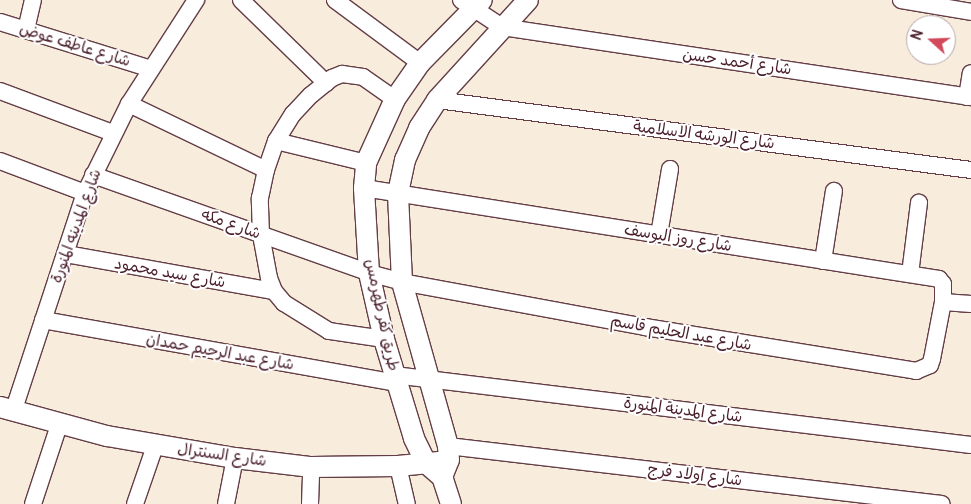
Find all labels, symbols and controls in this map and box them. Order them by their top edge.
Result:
north arrow [906,15,956,65]
street label: شارع عاطف عوض [17,19,133,71]
text: N [908,28,927,42]
street label: شارع أحمد حسن [681,45,793,79]
street label: شارع الورشه الاسلامية [632,117,776,153]
street label: شارع المدينه المنورة [46,166,106,286]
street label: شارع مكه [199,204,263,244]
street label: شارع روز اليوسف [623,220,733,256]
street label: شارع سيد محمود [113,254,227,292]
street label: طريق كفر طهرمس [361,257,403,373]
street label: شارع عبد الحليم قاسم [609,311,753,355]
street label: شارع عبد الرحيم حمدان [145,330,295,374]
street label: شارع المدينة المنورة [622,393,744,427]
street label: شارع السنترال [176,439,268,471]
street label: شارع اولاد فرج [647,460,743,490]

